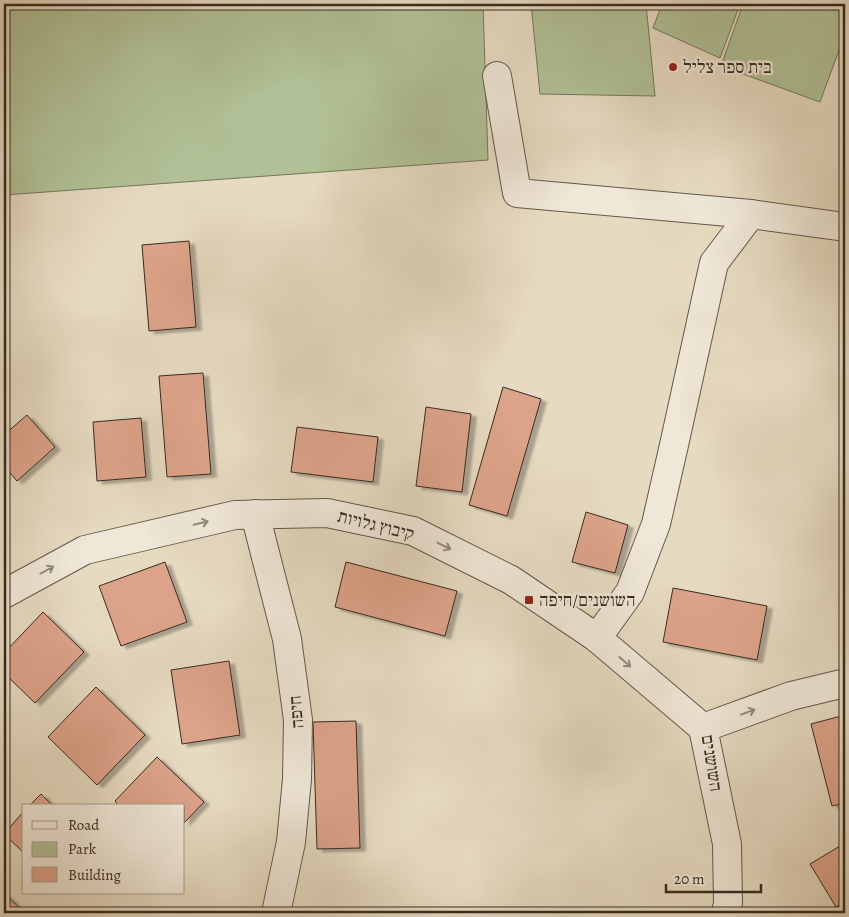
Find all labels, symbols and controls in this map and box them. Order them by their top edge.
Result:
place label: בית ספר צליל [683,55,772,79]
marker: בית ספר צליל [667,61,679,73]
street label: קיבוץ גלויות [335,504,417,546]
one-way arrow [192,518,208,527]
one-way arrow [436,542,451,552]
one-way arrow [39,565,53,575]
place label: השושנים/חיפה [539,588,635,612]
marker: השושנים/חיפה [523,594,535,606]
one-way arrow [618,656,631,667]
street label: חיפה [283,694,309,730]
one-way arrow [740,707,756,716]
street label: השושנים [696,733,728,793]
legend [22,804,185,894]
text: Road [68,815,100,835]
text: Park [68,839,97,859]
scale bar [666,862,762,894]
text: Building [68,865,121,885]
text: 20 m [674,869,705,889]

